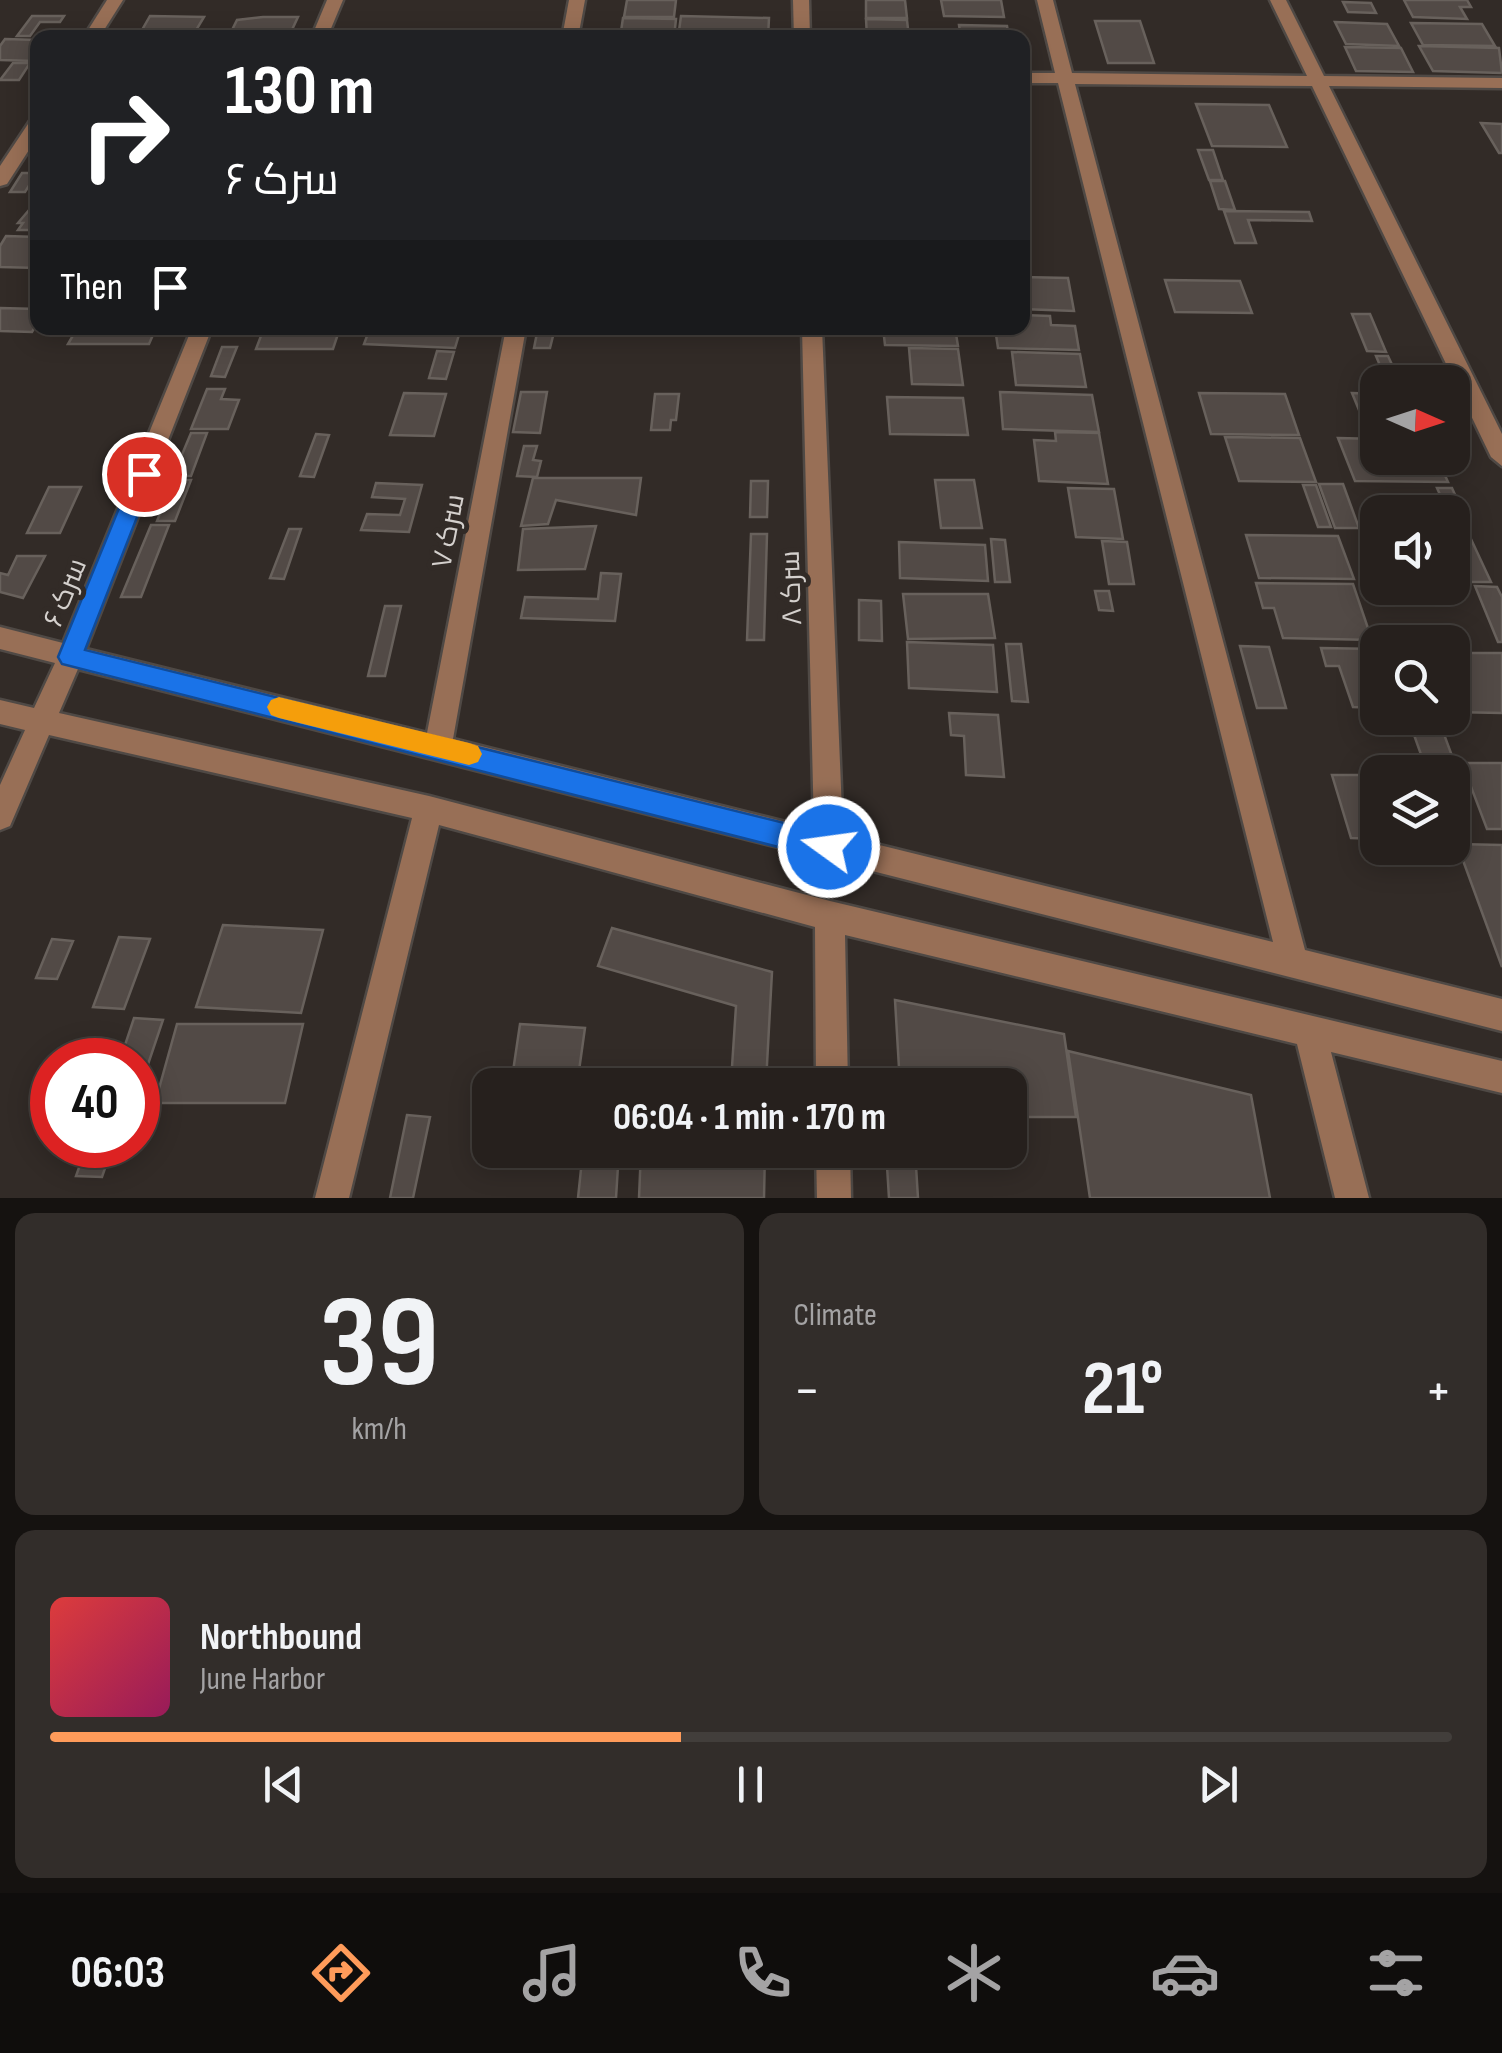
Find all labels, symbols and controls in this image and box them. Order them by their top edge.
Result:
text: 130 m [225,50,374,134]
icon: right [60,70,190,200]
text: سرک ۶ [225,153,339,208]
icon: arrive [143,260,198,315]
text: Then [60,265,123,310]
north arrow [1360,365,1470,475]
map controls [1360,365,1470,865]
pin [102,432,187,517]
icon: arrive [117,447,172,502]
street label: سرک ۷ [425,491,472,571]
button: sound [1360,495,1470,605]
street label: سرک ۸ [774,550,809,626]
street label: سرک ۶ [37,554,94,632]
button: search [1360,625,1470,735]
button: layers [1360,755,1470,865]
position arrow [777,795,881,899]
speed limit sign: 40 [30,1038,160,1168]
text: 06:04 · 1 min · 170 m [613,1095,886,1140]
text: 39 [319,1267,439,1423]
text: Climate [794,1296,877,1335]
text: 21° [1082,1345,1163,1436]
text: − [794,1358,820,1425]
text: + [1425,1358,1452,1425]
text: km/h [352,1410,407,1449]
text: Northbound [200,1615,362,1660]
text: June Harbor [200,1660,325,1699]
icon: previous [256,1757,311,1812]
icon: pause [723,1757,778,1812]
icon: next [1191,1757,1246,1812]
icon: directions [306,1938,376,2008]
icon: music [517,1938,587,2008]
icon: phone [728,1938,798,2008]
icon: climate [939,1938,1009,2008]
icon: car [1150,1938,1220,2008]
icon: filters [1361,1938,1431,2008]
text: 06:03 [71,1946,165,2001]

